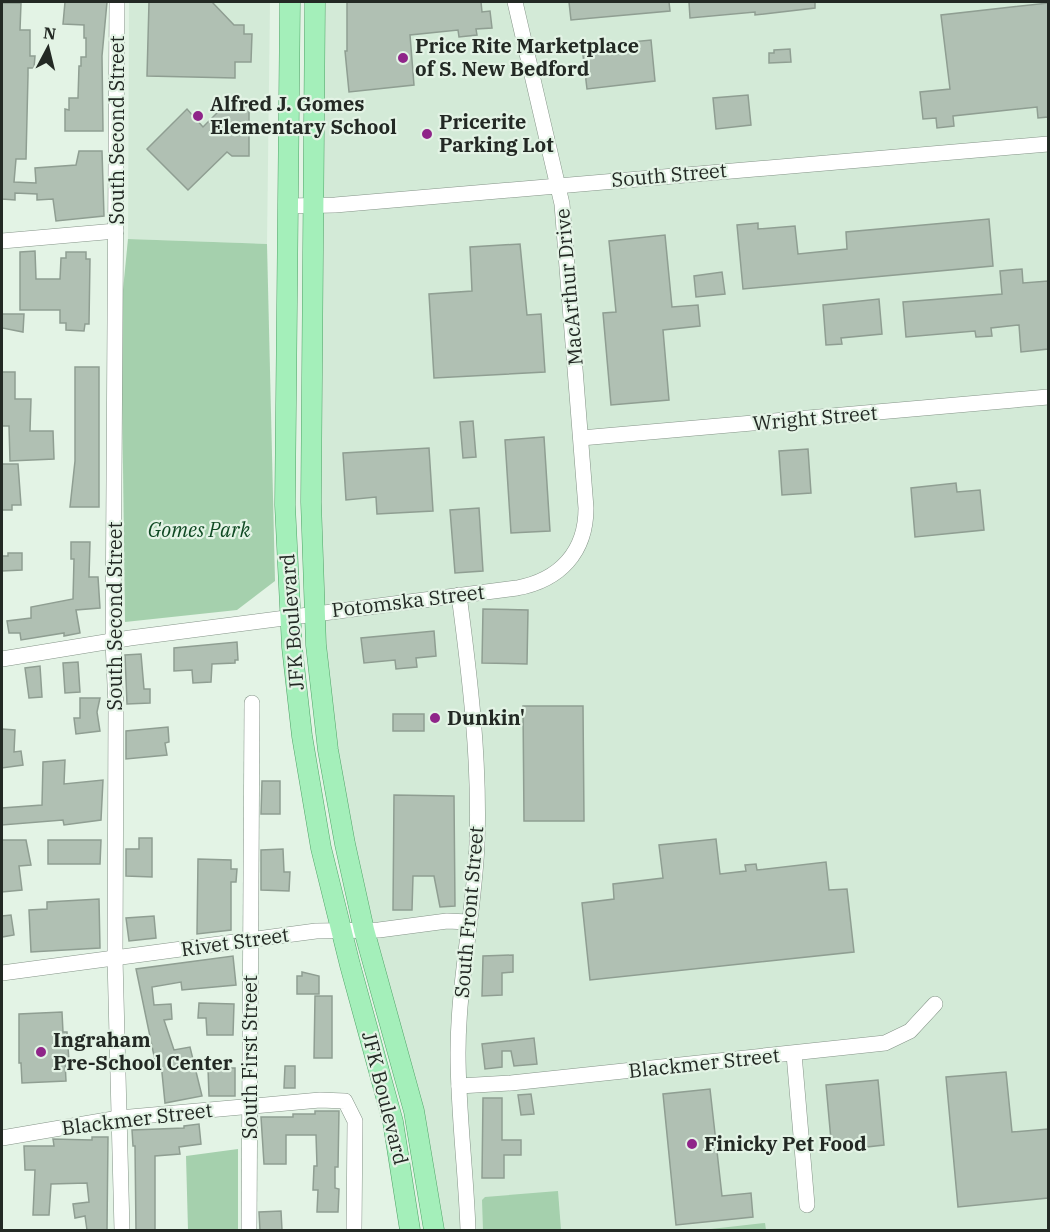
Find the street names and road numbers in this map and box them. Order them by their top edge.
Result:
street label: South Second Street [103,35,130,225]
street label: South Street [610,156,728,193]
street label: MacArthur Drive [548,207,589,367]
street label: Wright Street [751,399,878,436]
street label: South Second Street [101,521,128,711]
street label: JFK Boulevard [273,553,310,691]
street label: Potomska Street [330,578,486,623]
street label: South Front Street [448,825,489,999]
street label: Rivet Street [179,921,291,962]
street label: South First Street [236,975,263,1139]
street label: JFK Boulevard [356,1028,415,1167]
street label: Blackmer Street [627,1041,781,1084]
street label: Blackmer Street [60,1096,214,1141]

